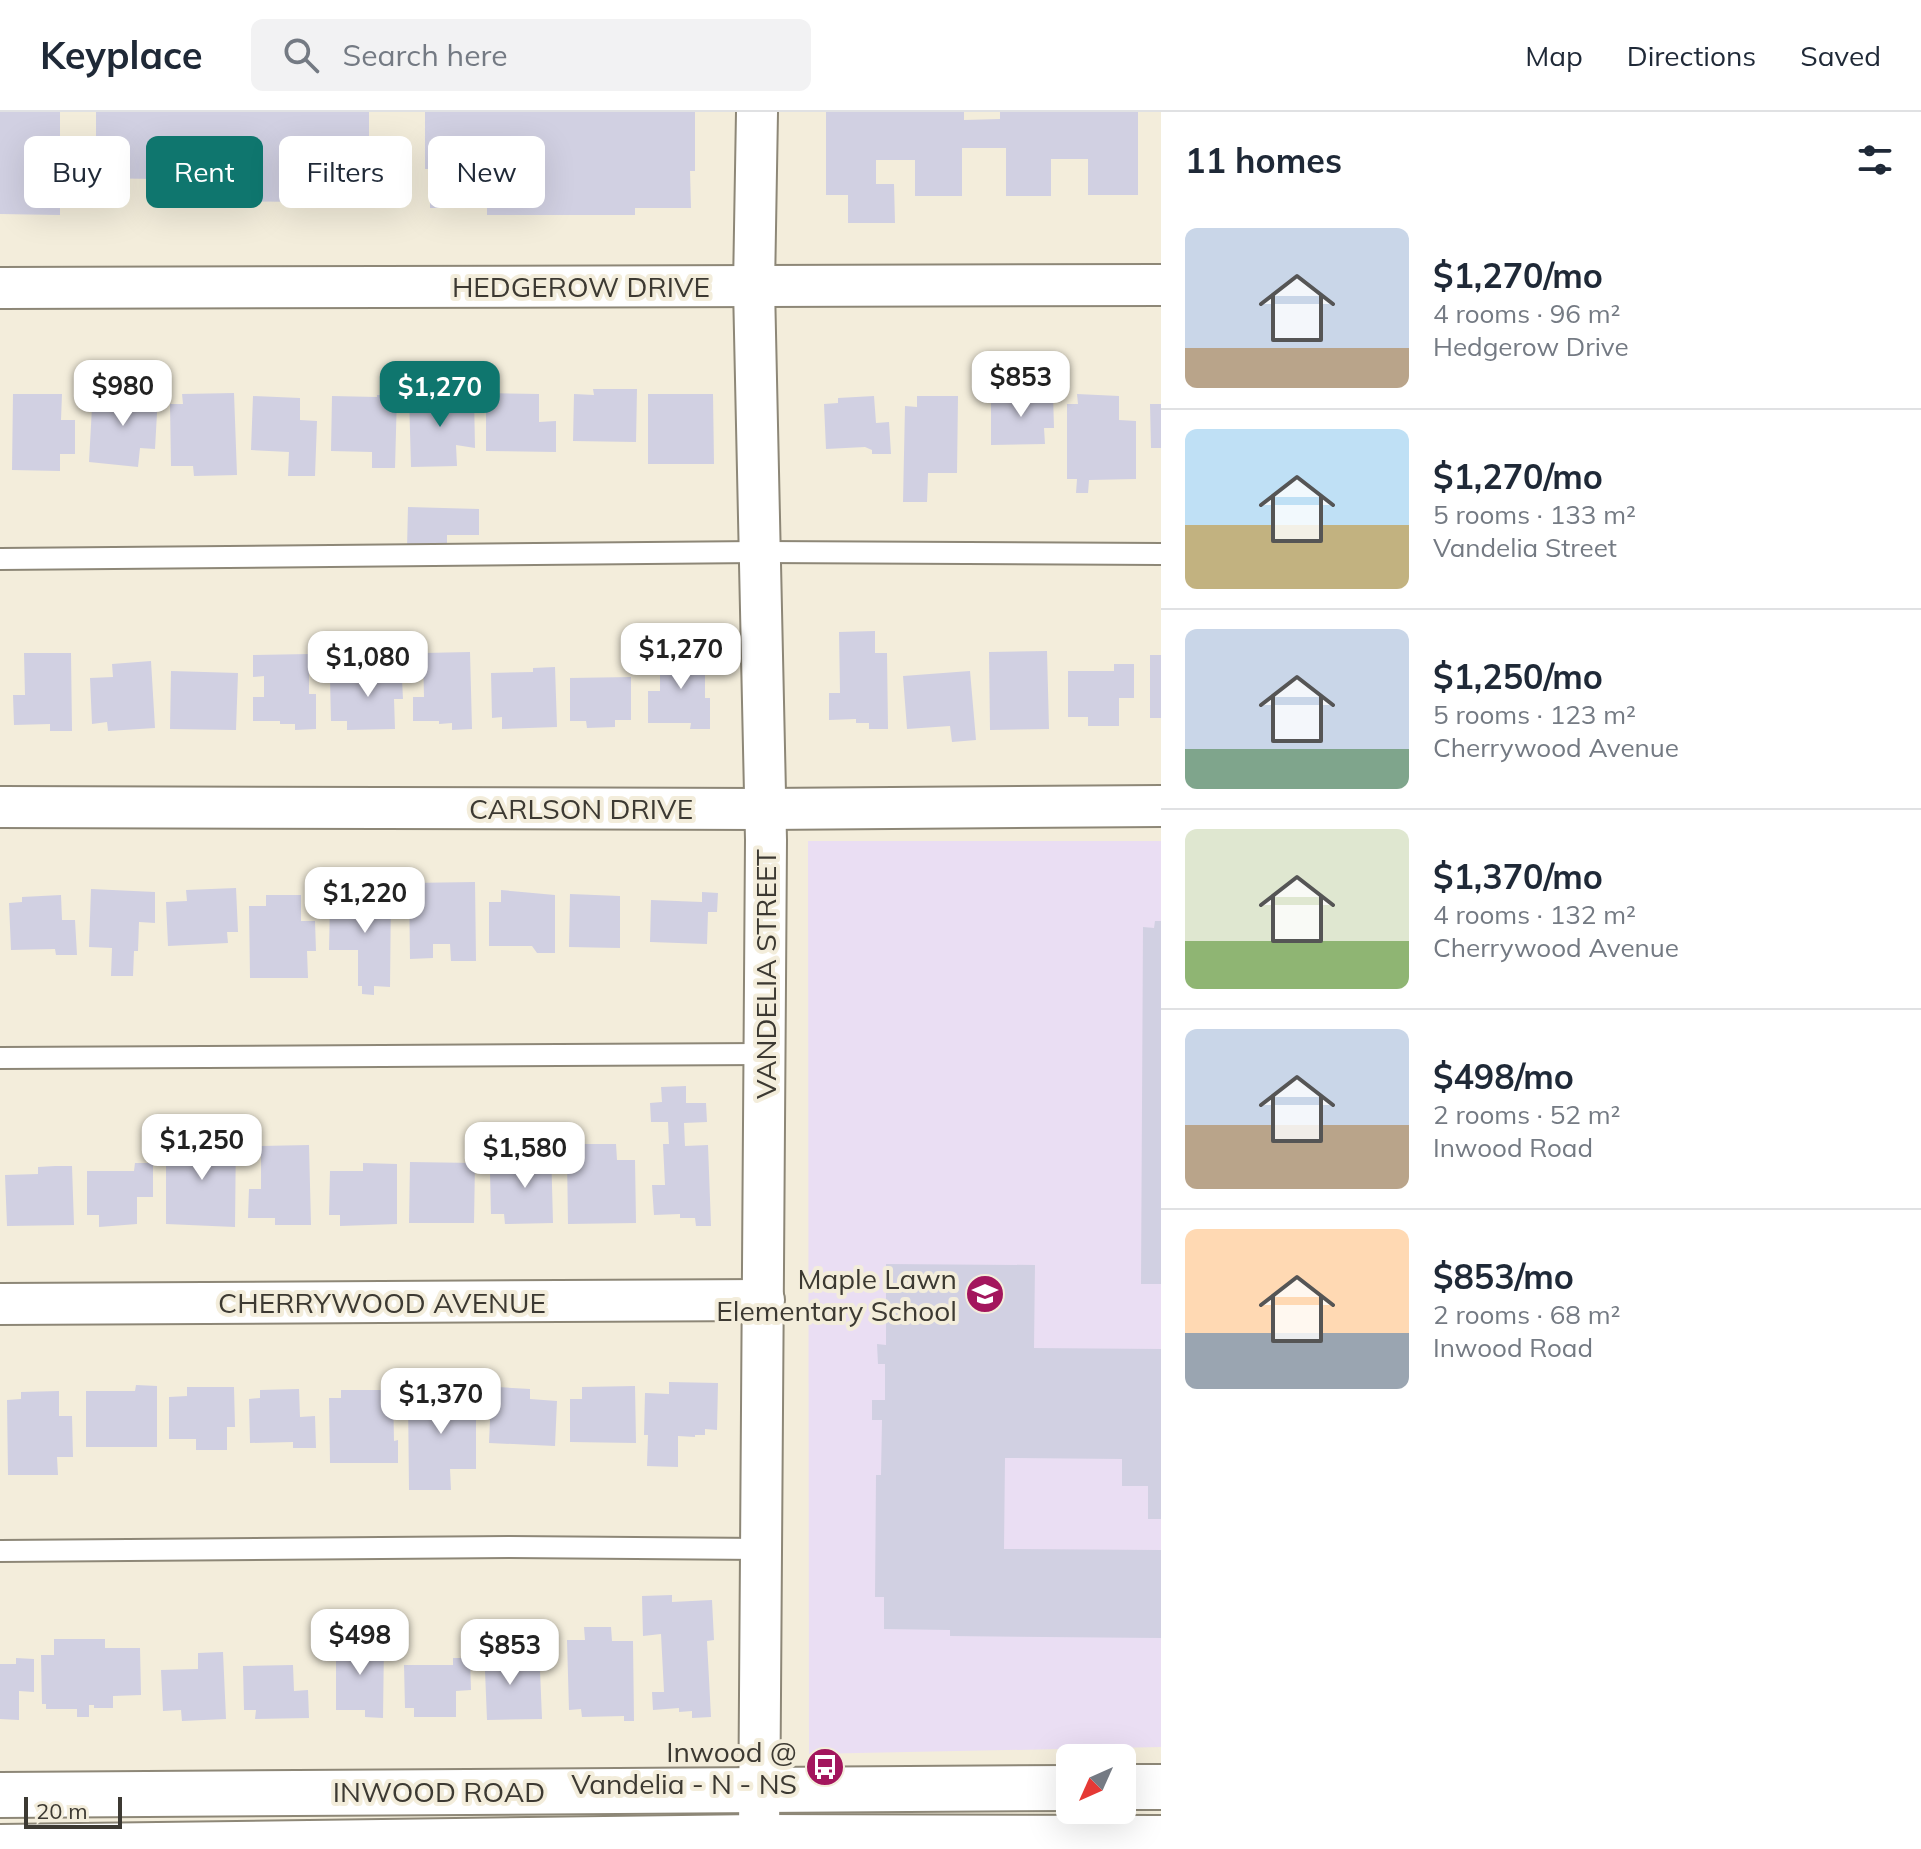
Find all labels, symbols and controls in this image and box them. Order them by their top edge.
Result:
search box [251,19,811,91]
text: Keyplace [40,31,203,79]
icon: search [279,33,323,77]
text: Search here [343,36,508,74]
text: Map [1525,38,1583,73]
text: Directions [1627,38,1756,73]
text: Saved [1800,38,1881,73]
chip: Buy [24,136,130,208]
chip: Rent [146,136,263,208]
chip: Filters [279,136,412,208]
chip: New [428,136,545,208]
icon: filters [1853,138,1897,182]
text: 11 homes [1185,139,1342,182]
text: $1,270/mo [1433,254,1603,297]
icon: home [1249,260,1345,356]
street label: HEDGEROW DRIVE [452,269,710,304]
text: 4 rooms · 96 m² [1433,297,1620,330]
text: Hedgerow Drive [1433,330,1629,363]
pin: $853 [974,351,1068,419]
pin: $980 [76,360,170,428]
text: $853 [990,360,1052,393]
pin: $1,270 [375,361,505,429]
text: $980 [92,369,154,402]
text: $1,270 [398,370,482,403]
text: $1,270/mo [1433,455,1603,498]
icon: home [1249,461,1345,557]
text: 5 rooms · 133 m² [1433,498,1636,531]
text: Vandelia Street [1433,531,1617,564]
pin: $1,270 [616,623,746,691]
pin: $1,080 [303,631,433,699]
text: $1,270 [639,632,723,665]
text: $1,080 [326,640,410,673]
text: $1,250/mo [1433,655,1603,698]
icon: home [1249,661,1345,757]
text: 5 rooms · 123 m² [1433,698,1636,731]
text: Cherrywood Avenue [1433,731,1679,764]
street label: CARLSON DRIVE [469,791,693,826]
street label: VANDELIA STREET [748,849,783,1099]
text: $1,370/mo [1433,855,1603,898]
icon: home [1249,861,1345,957]
pin: $1,220 [300,867,430,935]
text: $1,220 [323,876,407,909]
text: 4 rooms · 132 m² [1433,898,1636,931]
text: Cherrywood Avenue [1433,931,1679,964]
text: $498/mo [1433,1055,1574,1098]
icon: home [1249,1061,1345,1157]
text: 2 rooms · 52 m² [1433,1098,1620,1131]
pin: $1,250 [137,1114,267,1182]
pin: $1,580 [460,1122,590,1190]
text: $1,250 [160,1123,244,1156]
text: $1,580 [483,1131,567,1164]
text: Inwood Road [1433,1131,1593,1164]
text: $853/mo [1433,1255,1574,1298]
place label: Maple Lawn Elementary School [716,1261,957,1328]
icon: home [1249,1261,1345,1357]
school or university icon: Maple Lawn Elementary School [964,1273,1006,1315]
street label: CHERRYWOOD AVENUE [218,1285,546,1320]
text: 2 rooms · 68 m² [1433,1298,1620,1331]
text: Inwood Road [1433,1331,1593,1364]
pin: $1,370 [376,1368,506,1436]
text: $1,370 [399,1377,483,1410]
pin: $498 [313,1609,407,1677]
text: $498 [329,1618,391,1651]
pin: $853 [463,1619,557,1687]
text: $853 [479,1628,541,1661]
place label: Inwood @ Vandelia - N - NS [571,1734,797,1801]
north arrow [1056,1744,1136,1824]
map controls [1056,1744,1136,1824]
bus stop icon: Inwood @ Vandelia - N - NS [804,1746,846,1788]
street label: INWOOD ROAD [333,1774,545,1809]
scale bar [24,1793,122,1829]
text: 20 m [36,1797,87,1825]

